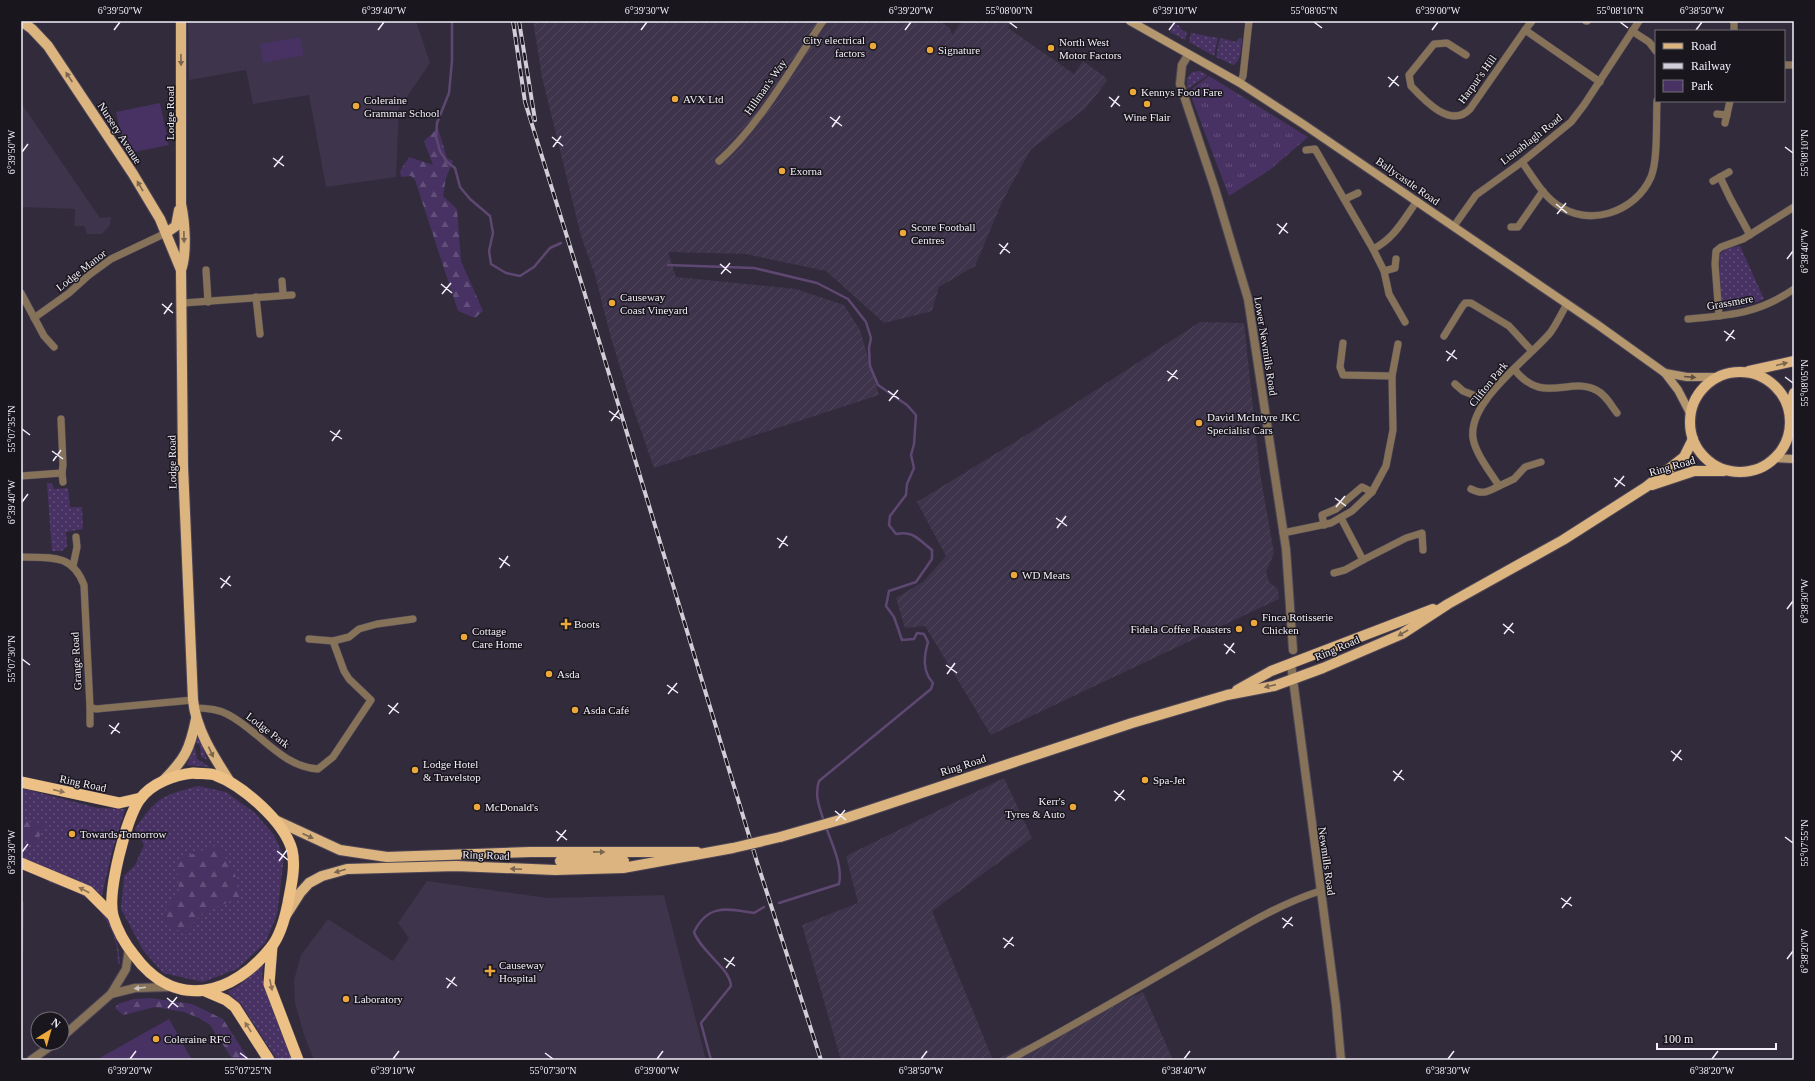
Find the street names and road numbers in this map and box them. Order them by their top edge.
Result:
street label: Harpur's Hill [1455,52,1499,106]
street label: Hillman's Way [742,57,789,117]
street label: Lodge Road [164,85,176,140]
street label: Nursery Avenue [96,100,144,166]
street label: Lisnablagh Road [1498,111,1565,167]
street label: Ballycastle Road [1374,155,1443,208]
street label: Lodge Manor [54,247,109,293]
street label: Grassmere [1706,292,1754,312]
street label: Lower Newmills Road [1252,296,1280,397]
street label: Clifton Park [1466,359,1510,409]
street label: Lodge Road [166,434,178,489]
street label: Ring Road [1648,454,1697,478]
street label: Grange Road [68,631,84,690]
street label: Ring Road [1313,633,1362,663]
street label: Lodge Park [244,710,292,750]
street label: Ring Road [939,752,988,778]
street label: Ring Road [59,772,108,794]
street label: Newmills Road [1316,826,1338,896]
street label: Ring Road [462,848,510,862]

